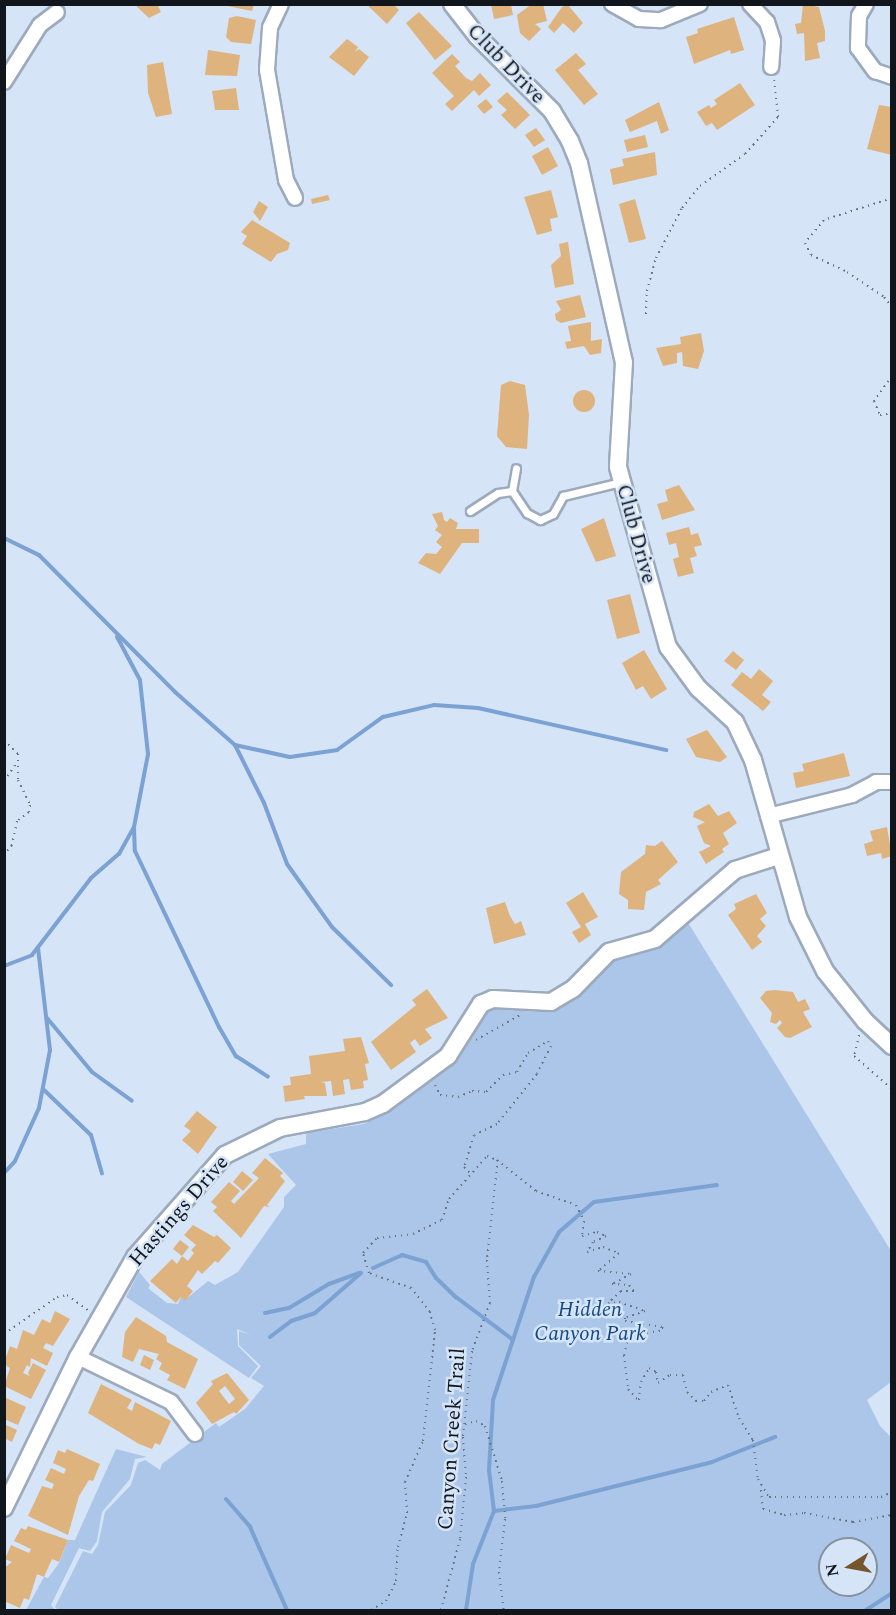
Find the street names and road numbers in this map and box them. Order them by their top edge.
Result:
street label: Club Drive [462,19,550,109]
street label: Club Drive [611,482,661,586]
street label: Hastings Drive [124,1150,234,1272]
street label: Canyon Creek Trail [433,1347,471,1531]

